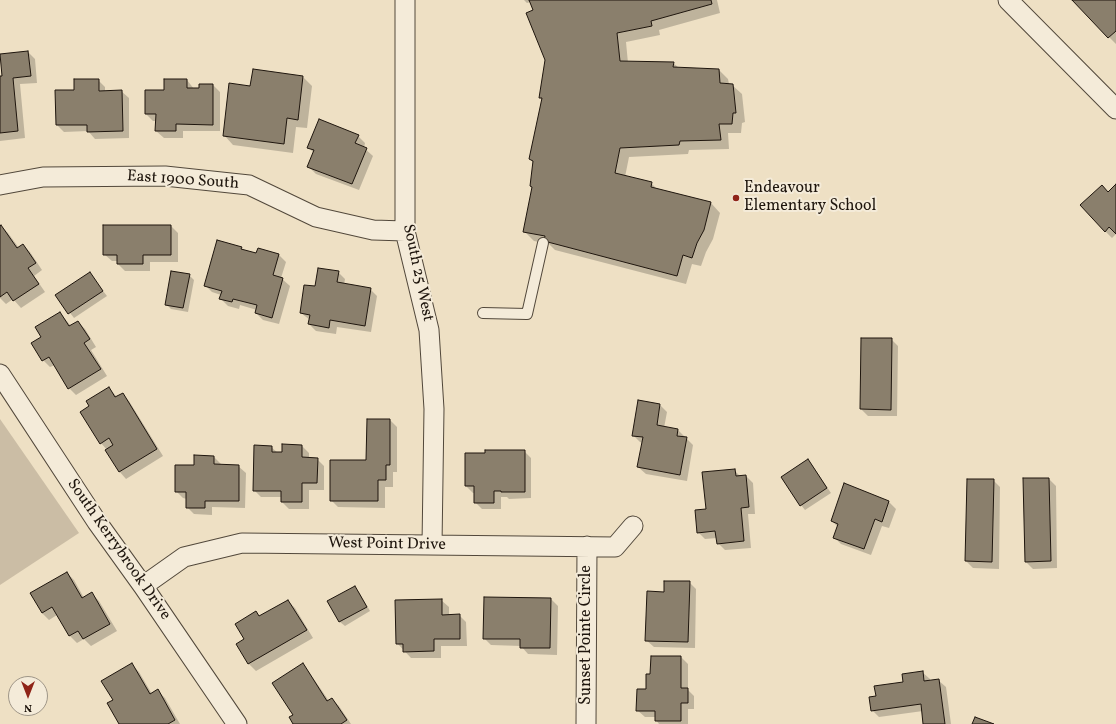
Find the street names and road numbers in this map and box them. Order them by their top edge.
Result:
street label: East 1900 South [126,168,240,194]
street label: South 25 West [397,223,437,323]
street label: South Kerrybrook Drive [62,476,174,624]
street label: West Point Drive [328,534,446,556]
street label: Sunset Pointe Circle [577,565,597,705]

